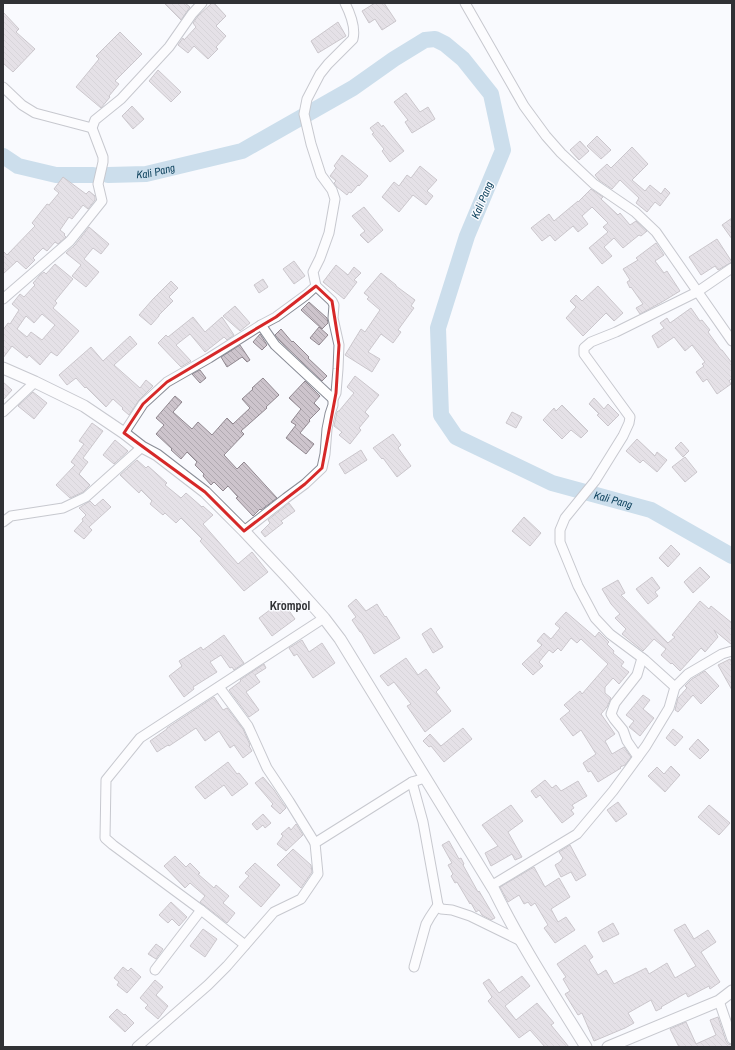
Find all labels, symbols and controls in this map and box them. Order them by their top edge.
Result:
water label: Kali Pang [136,160,176,181]
water label: Kali Pang [468,179,496,221]
water label: Kali Pang [592,488,634,512]
district label: Krompol [270,598,310,614]

